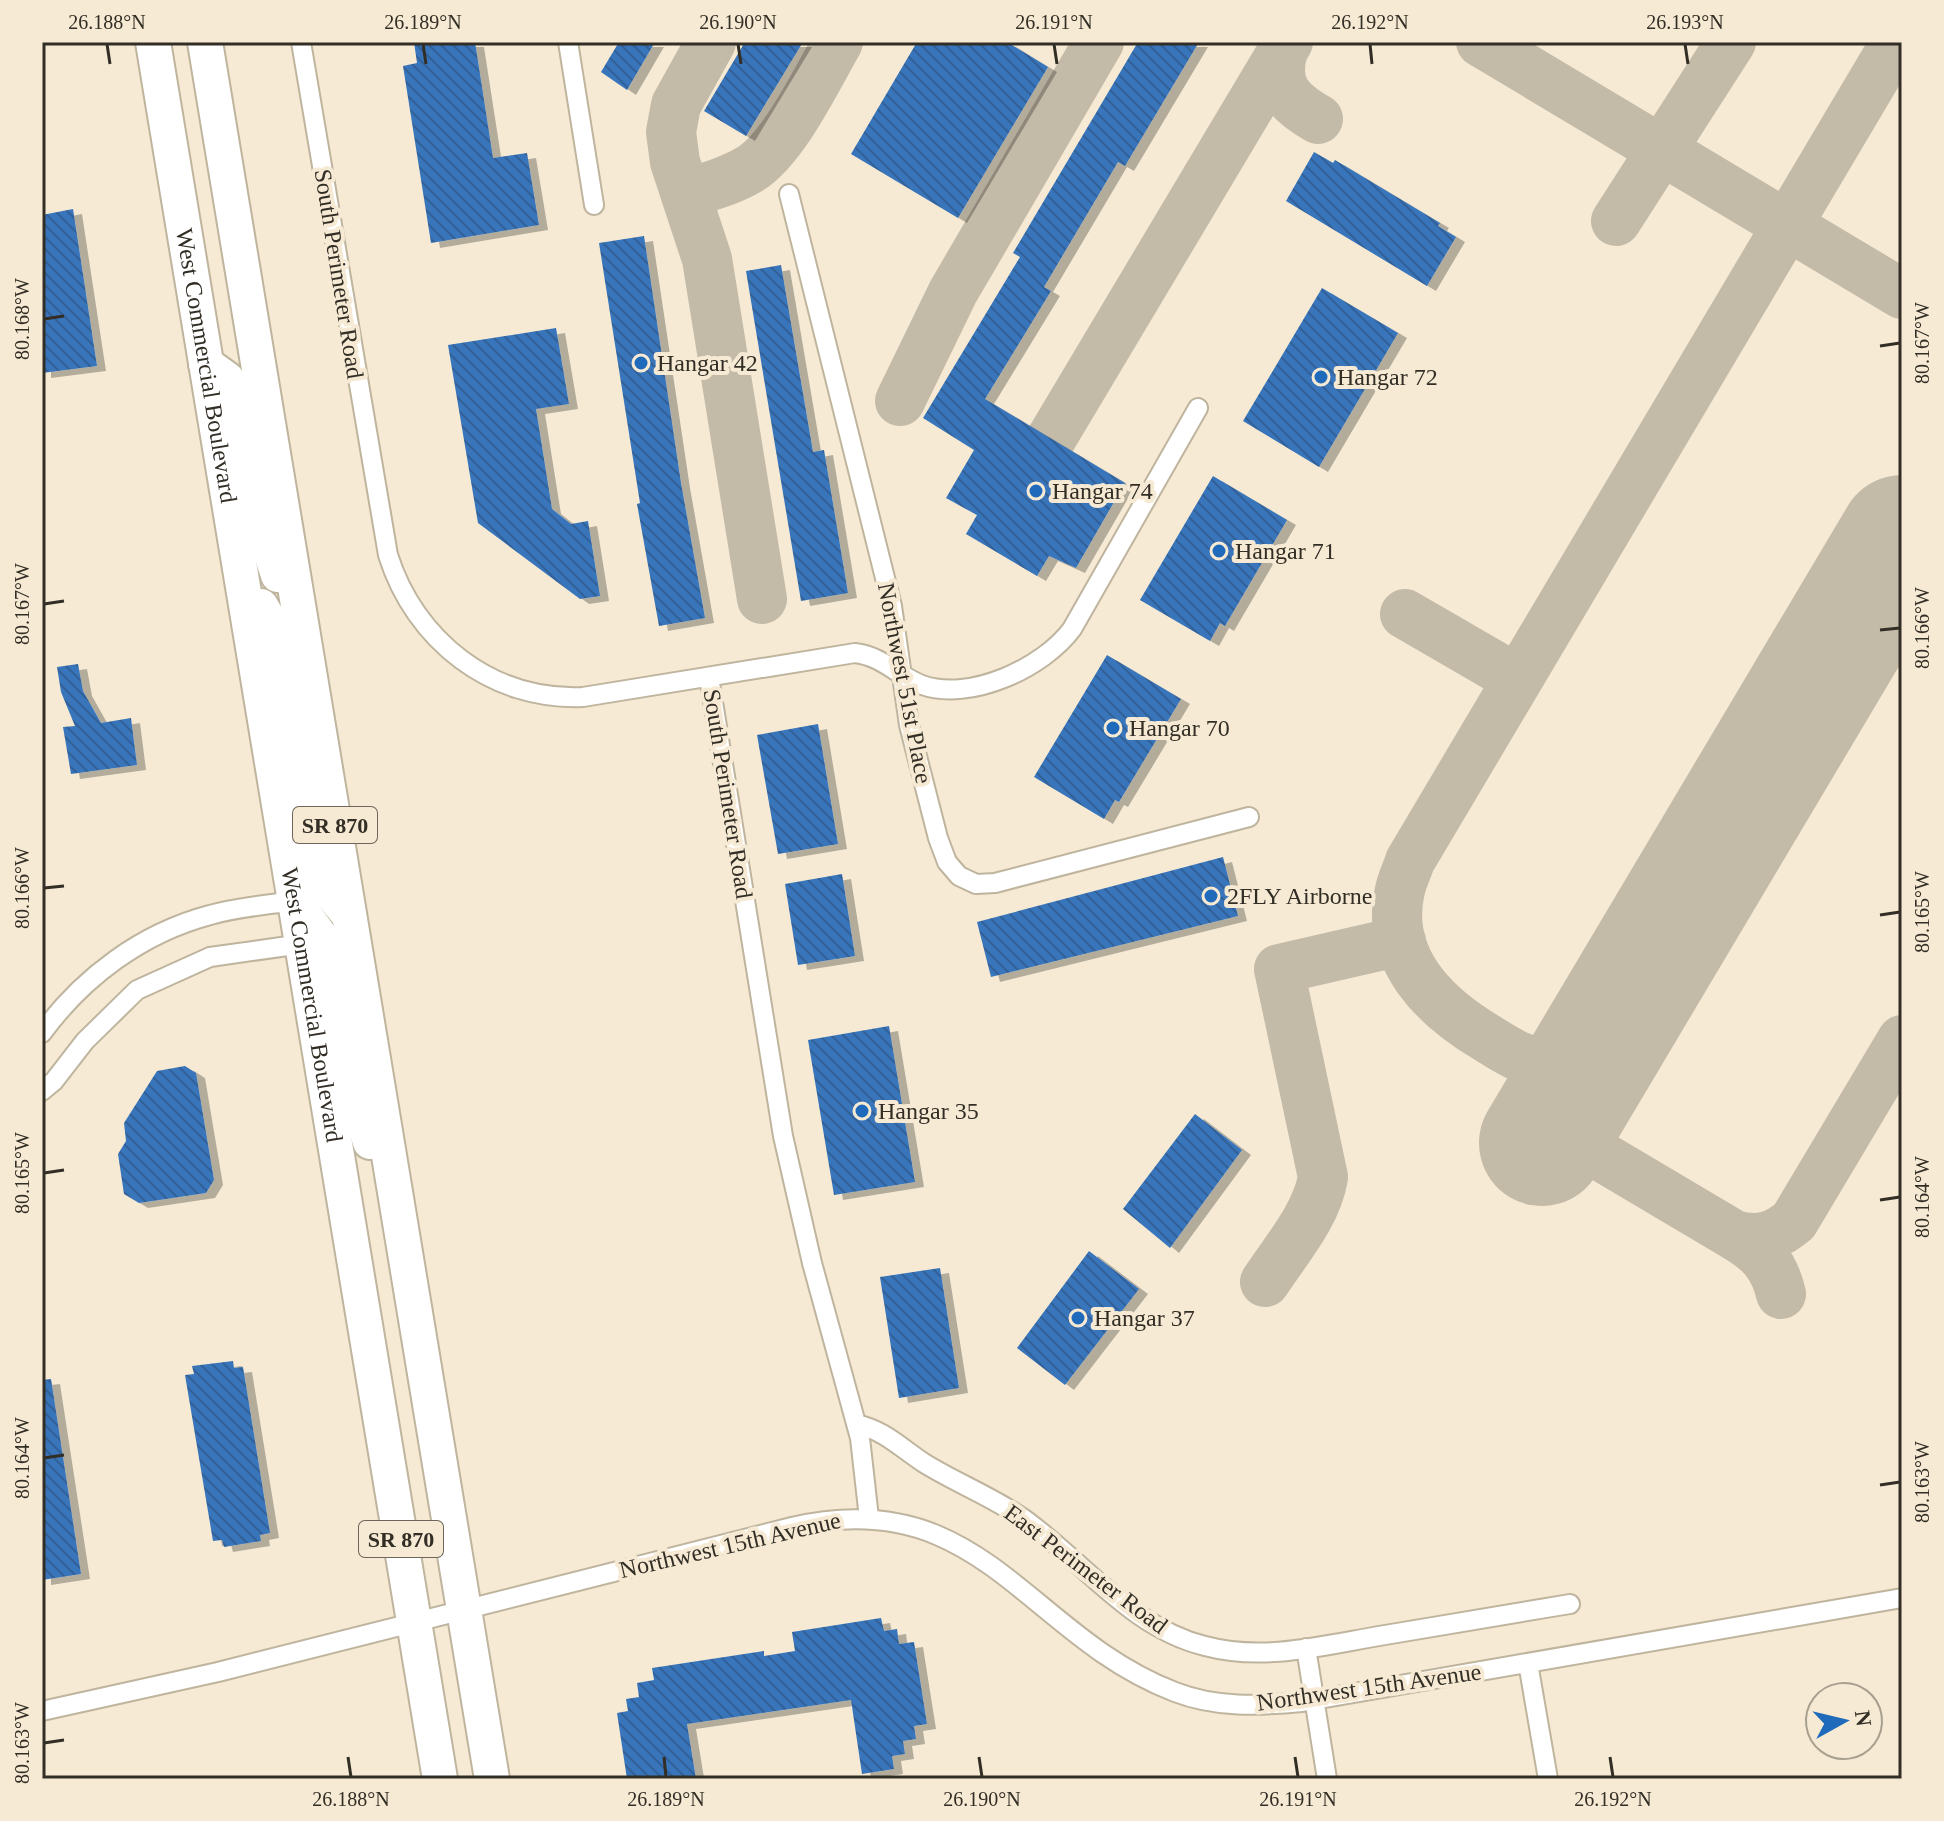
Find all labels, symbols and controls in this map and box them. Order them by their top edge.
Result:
text: 26.188°N [68,11,146,33]
text: 26.189°N [384,11,462,33]
text: 26.190°N [699,11,777,33]
text: 26.191°N [1015,11,1093,33]
text: 26.192°N [1331,11,1409,33]
text: 26.193°N [1646,11,1724,33]
street label: South Perimeter Road [310,167,368,381]
street label: West Commercial Boulevard [171,226,242,505]
text: 80.168°W [11,278,33,360]
text: 80.167°W [1911,302,1933,384]
place label: Hangar 42 [657,350,758,376]
marker: Hangar 42 [632,354,650,372]
place label: Hangar 72 [1337,364,1438,390]
marker: Hangar 72 [1312,368,1330,386]
place label: Hangar 74 [1052,478,1153,504]
marker: Hangar 74 [1027,482,1045,500]
place label: Hangar 71 [1235,538,1336,564]
marker: Hangar 71 [1210,542,1228,560]
text: 80.167°W [11,563,33,645]
street label: Northwest 51st Place [873,580,937,786]
text: 80.166°W [1911,587,1933,669]
street label: South Perimeter Road [699,687,757,901]
place label: Hangar 70 [1129,715,1230,741]
marker: Hangar 70 [1104,719,1122,737]
road number: SR 870 [293,807,377,843]
text: 80.166°W [11,847,33,929]
street label: West Commercial Boulevard [277,866,348,1144]
text: 80.165°W [1911,871,1933,953]
place label: 2FLY Airborne [1227,883,1372,909]
marker: 2FLY Airborne [1202,887,1220,905]
place label: Hangar 35 [878,1098,979,1124]
marker: Hangar 35 [853,1102,871,1120]
text: 80.165°W [11,1132,33,1214]
text: 80.164°W [1911,1156,1933,1238]
place label: Hangar 37 [1094,1305,1195,1331]
marker: Hangar 37 [1069,1309,1087,1327]
text: 80.164°W [11,1417,33,1499]
text: 80.163°W [1911,1441,1933,1523]
street label: East Perimeter Road [999,1499,1173,1639]
street label: Northwest 15th Avenue [617,1507,843,1583]
road number: SR 870 [359,1521,443,1557]
street label: Northwest 15th Avenue [1255,1658,1483,1716]
north arrow [1804,1681,1884,1761]
text: 80.163°W [11,1702,33,1784]
text: N [1850,1709,1877,1728]
text: 26.188°N [312,1788,390,1810]
text: 26.189°N [627,1788,705,1810]
text: 26.190°N [943,1788,1021,1810]
text: 26.191°N [1259,1788,1337,1810]
text: 26.192°N [1574,1788,1652,1810]

